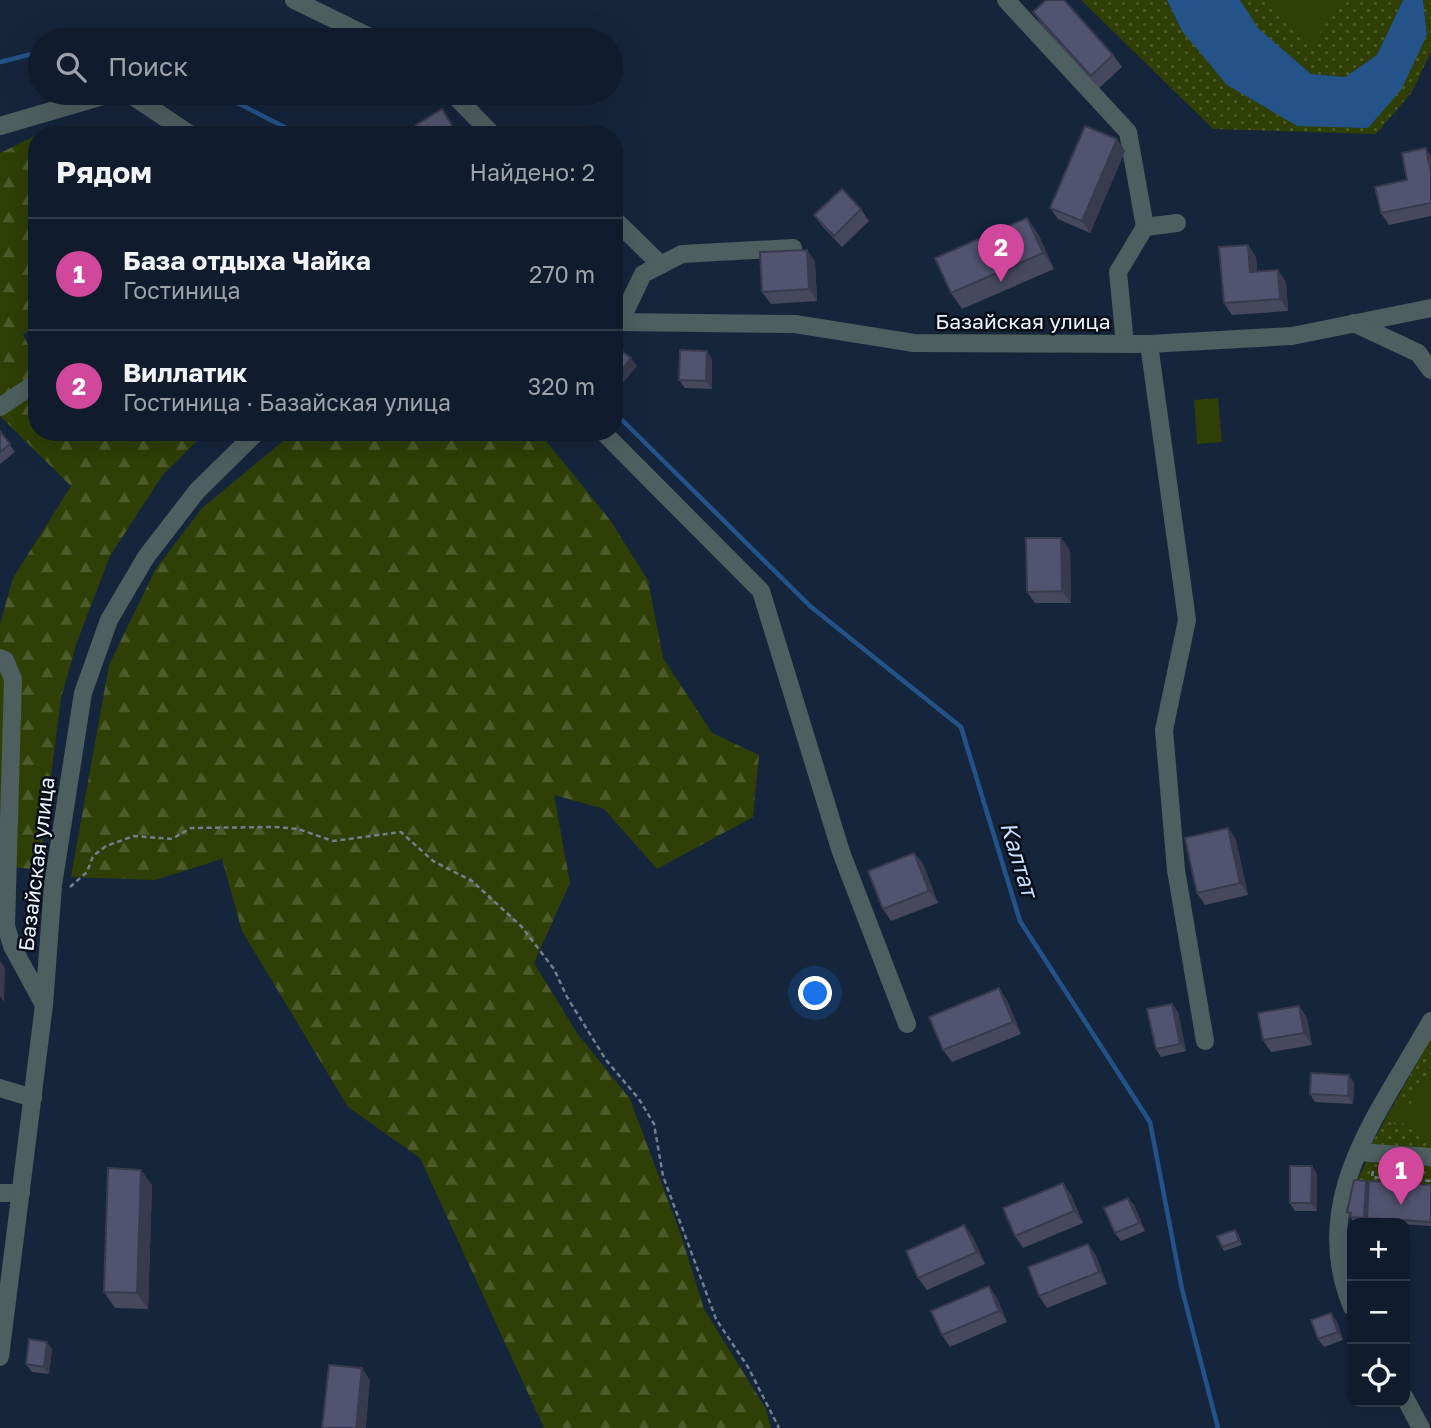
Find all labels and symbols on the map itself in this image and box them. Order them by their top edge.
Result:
pin: 2 [978,224,1024,282]
street label: Базайская улица [935,308,1111,334]
street label: Базайская улица [12,775,60,953]
water label: Калтат [995,818,1045,903]
your location [798,976,832,1010]
pin: 1 [1378,1147,1424,1205]

